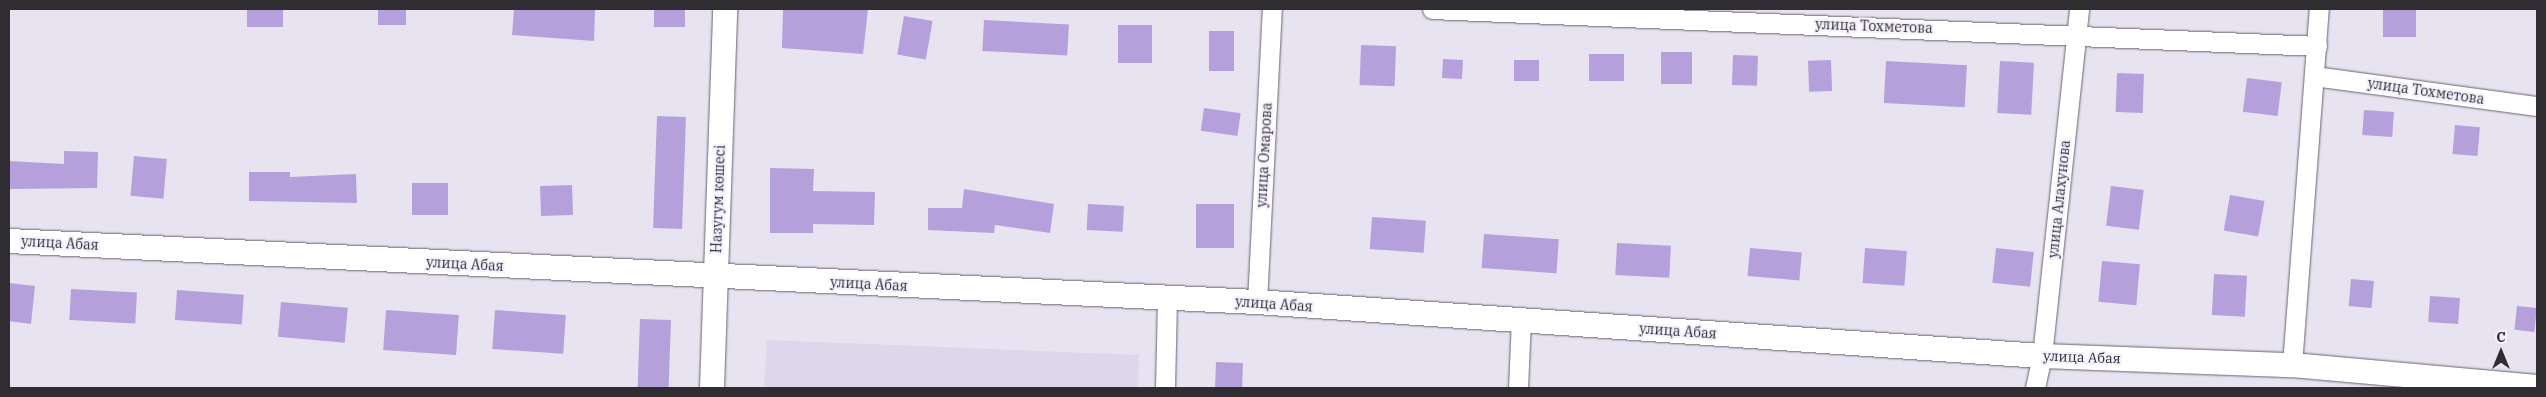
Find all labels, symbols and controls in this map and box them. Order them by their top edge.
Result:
street label: улица Тохметова [1815,16,1933,36]
street label: улица Тохметова [2367,75,2485,107]
street label: улица Омарова [1253,102,1275,208]
street label: улица Алахунова [2044,139,2074,259]
street label: Назугум көшесі [708,145,728,253]
street label: улица Абая [21,233,99,253]
street label: улица Абая [426,254,504,274]
street label: улица Абая [830,274,908,294]
street label: улица Абая [1235,293,1313,315]
street label: улица Абая [1639,320,1717,342]
north arrow [2476,327,2526,377]
text: С [2496,328,2506,346]
street label: улица Абая [2043,347,2121,367]

